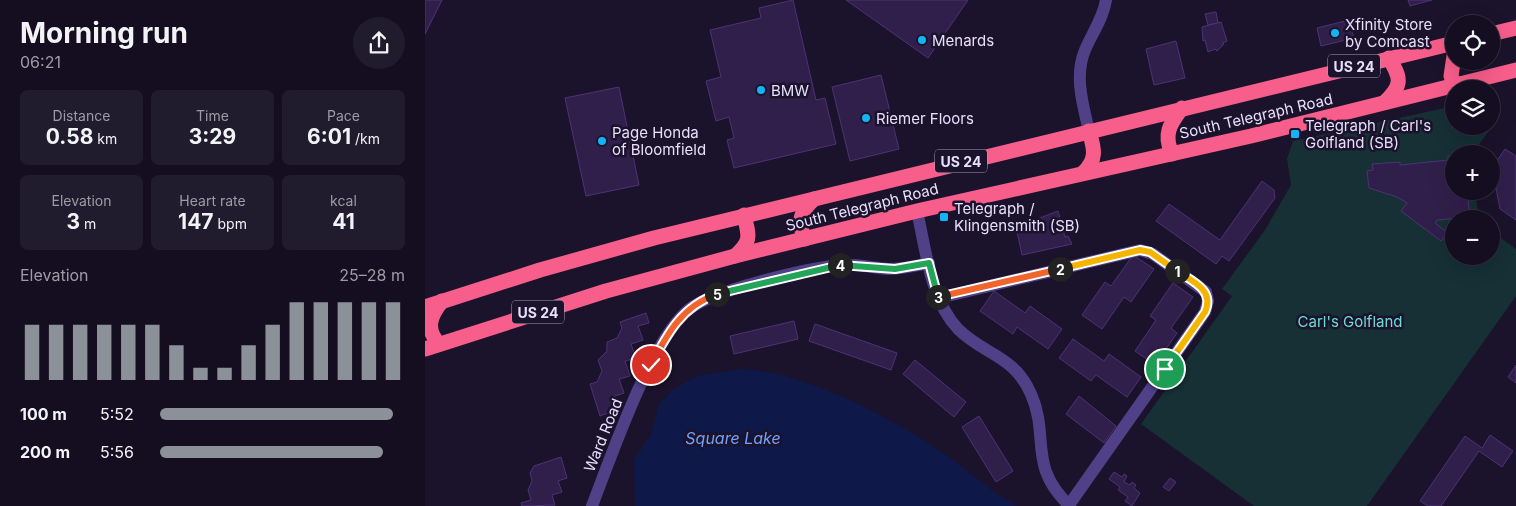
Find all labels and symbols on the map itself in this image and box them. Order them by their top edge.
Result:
place label: Xfinity Store by Comcast [1345,15,1432,51]
marker: Xfinity Store by Comcast [1329,27,1341,39]
place label: Menards [932,31,994,50]
marker: Menards [916,34,928,46]
road number: US 24 [1328,54,1380,78]
place label: BMW [771,81,809,100]
marker: BMW [755,84,767,96]
street label: South Telegraph Road [1177,89,1335,143]
place label: Riemer Floors [876,109,974,128]
marker: Riemer Floors [860,112,872,124]
place label: Telegraph / Carl's Golfland (SB) [1305,116,1431,152]
place label: Page Honda of Bloomfield [612,123,706,159]
marker: Telegraph / Carl's Golfland (SB) [1289,128,1301,140]
marker: Page Honda of Bloomfield [596,135,608,147]
road number: US 24 [935,150,987,172]
street label: South Telegraph Road [784,179,940,235]
place label: Telegraph / Klingensmith (SB) [954,199,1080,235]
marker: Telegraph / Klingensmith (SB) [938,211,950,223]
pin: 4 [827,252,853,278]
pin: 2 [1047,256,1073,282]
pin: 1 [1165,258,1189,284]
pin: 5 [705,282,729,306]
pin: 3 [925,284,951,310]
road number: US 24 [512,300,564,324]
park label: Carl's Golfland [1298,312,1403,331]
pin [630,344,672,386]
pin [1144,348,1186,390]
street label: Ward Road [580,396,626,474]
water label: Square Lake [685,428,781,448]

